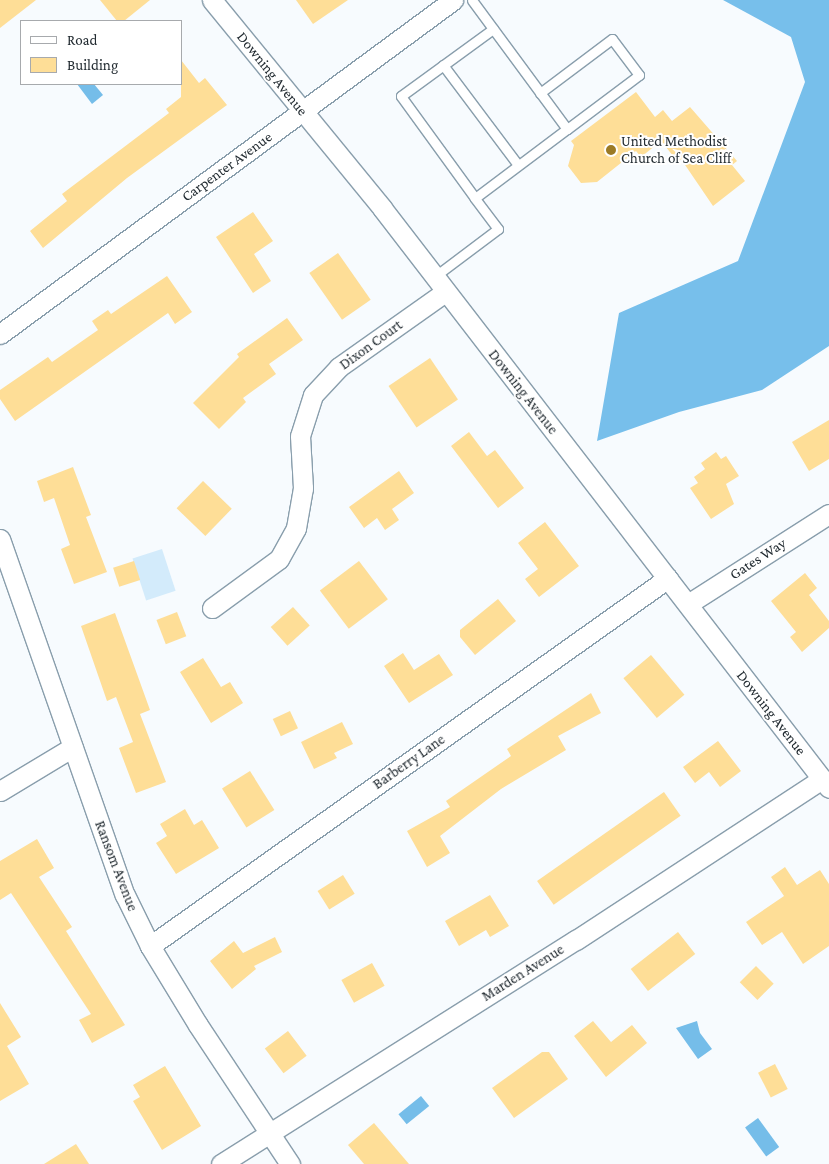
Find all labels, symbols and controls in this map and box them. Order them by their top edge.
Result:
legend [20,20,182,85]
street label: Downing Avenue [233,28,311,120]
text: Road [67,32,97,48]
text: Building [67,57,118,73]
street label: Carpenter Avenue [178,128,276,206]
place label: United Methodist Church of Sea Cliff [621,132,732,167]
marker: United Methodist Church of Sea Cliff [605,144,617,156]
street label: Dixon Court [336,316,406,374]
street label: Downing Avenue [484,346,562,438]
street label: Gates Way [726,534,790,584]
street label: Downing Avenue [732,667,810,759]
street label: Barberry Lane [369,730,449,794]
street label: Ransom Avenue [90,818,142,914]
street label: Marden Avenue [478,940,568,1006]

